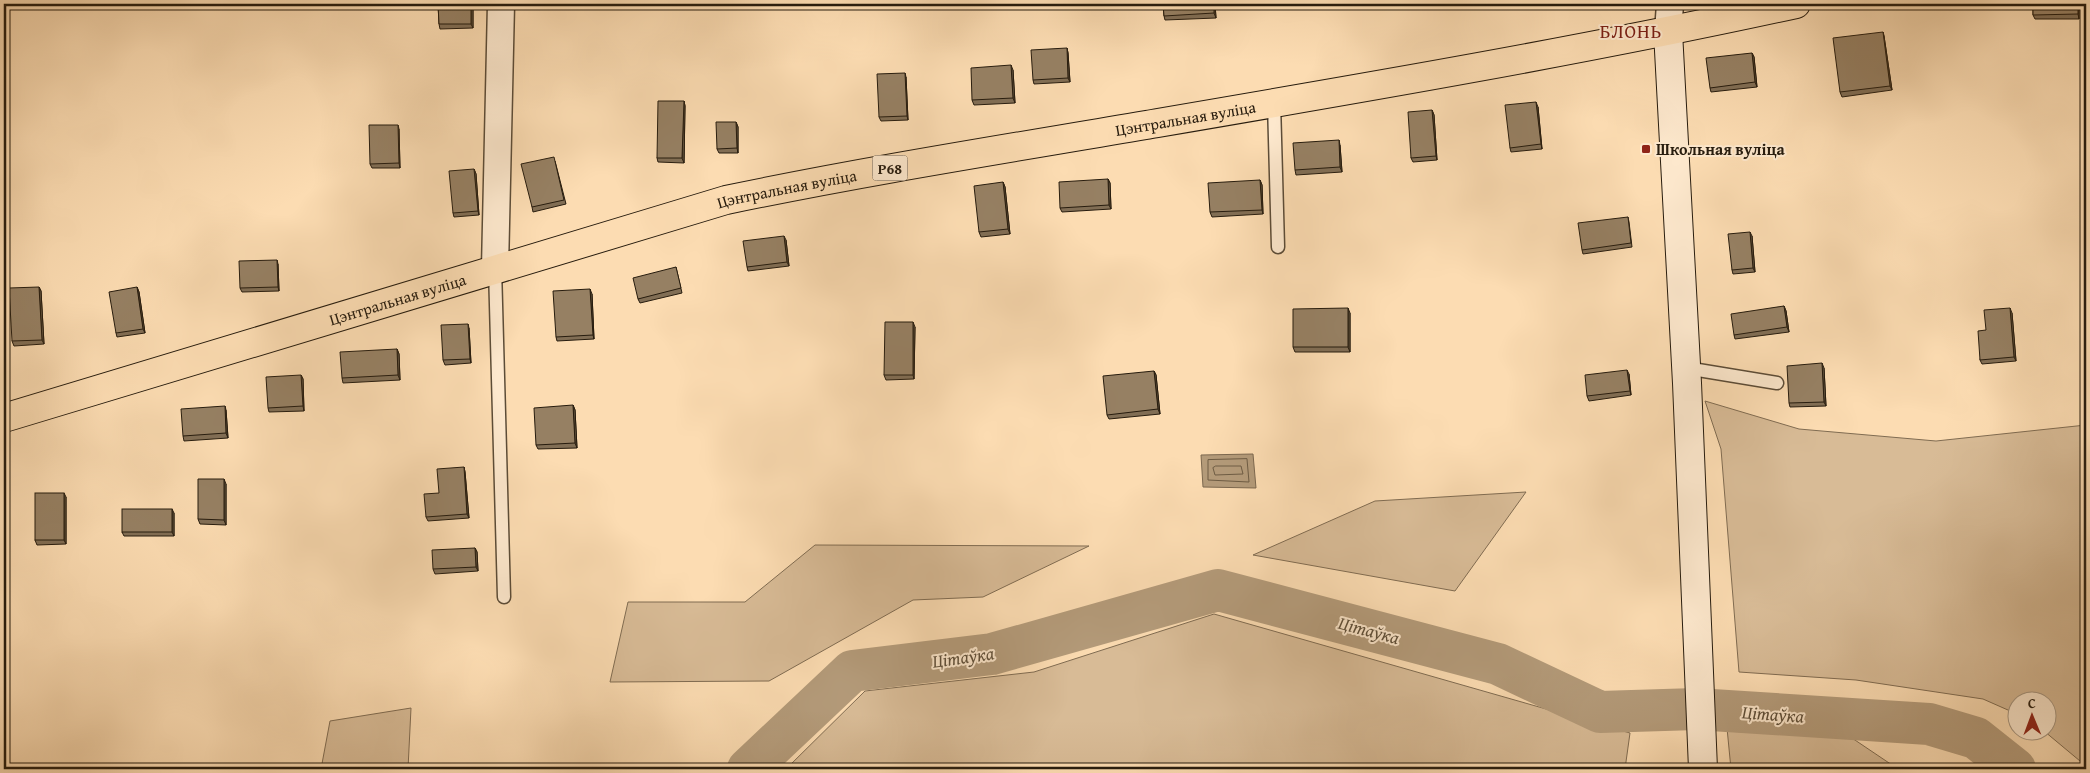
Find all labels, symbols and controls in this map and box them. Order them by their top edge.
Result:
district label: БЛОНЬ [1600,17,1662,45]
street label: Цэнтральная вуліца [1113,94,1258,142]
place label: Школьная вуліца [1656,137,1786,161]
marker: Школьная вуліца [1640,143,1652,155]
road number: Р68 [872,156,908,180]
street label: Цэнтральная вуліца [714,163,859,214]
street label: Цэнтральная вуліца [326,267,469,331]
water label: Цітаўка [1336,609,1403,651]
water label: Цітаўка [930,639,996,675]
north arrow [2008,690,2058,740]
text: С [2028,693,2036,713]
water label: Цітаўка [1741,698,1806,730]

